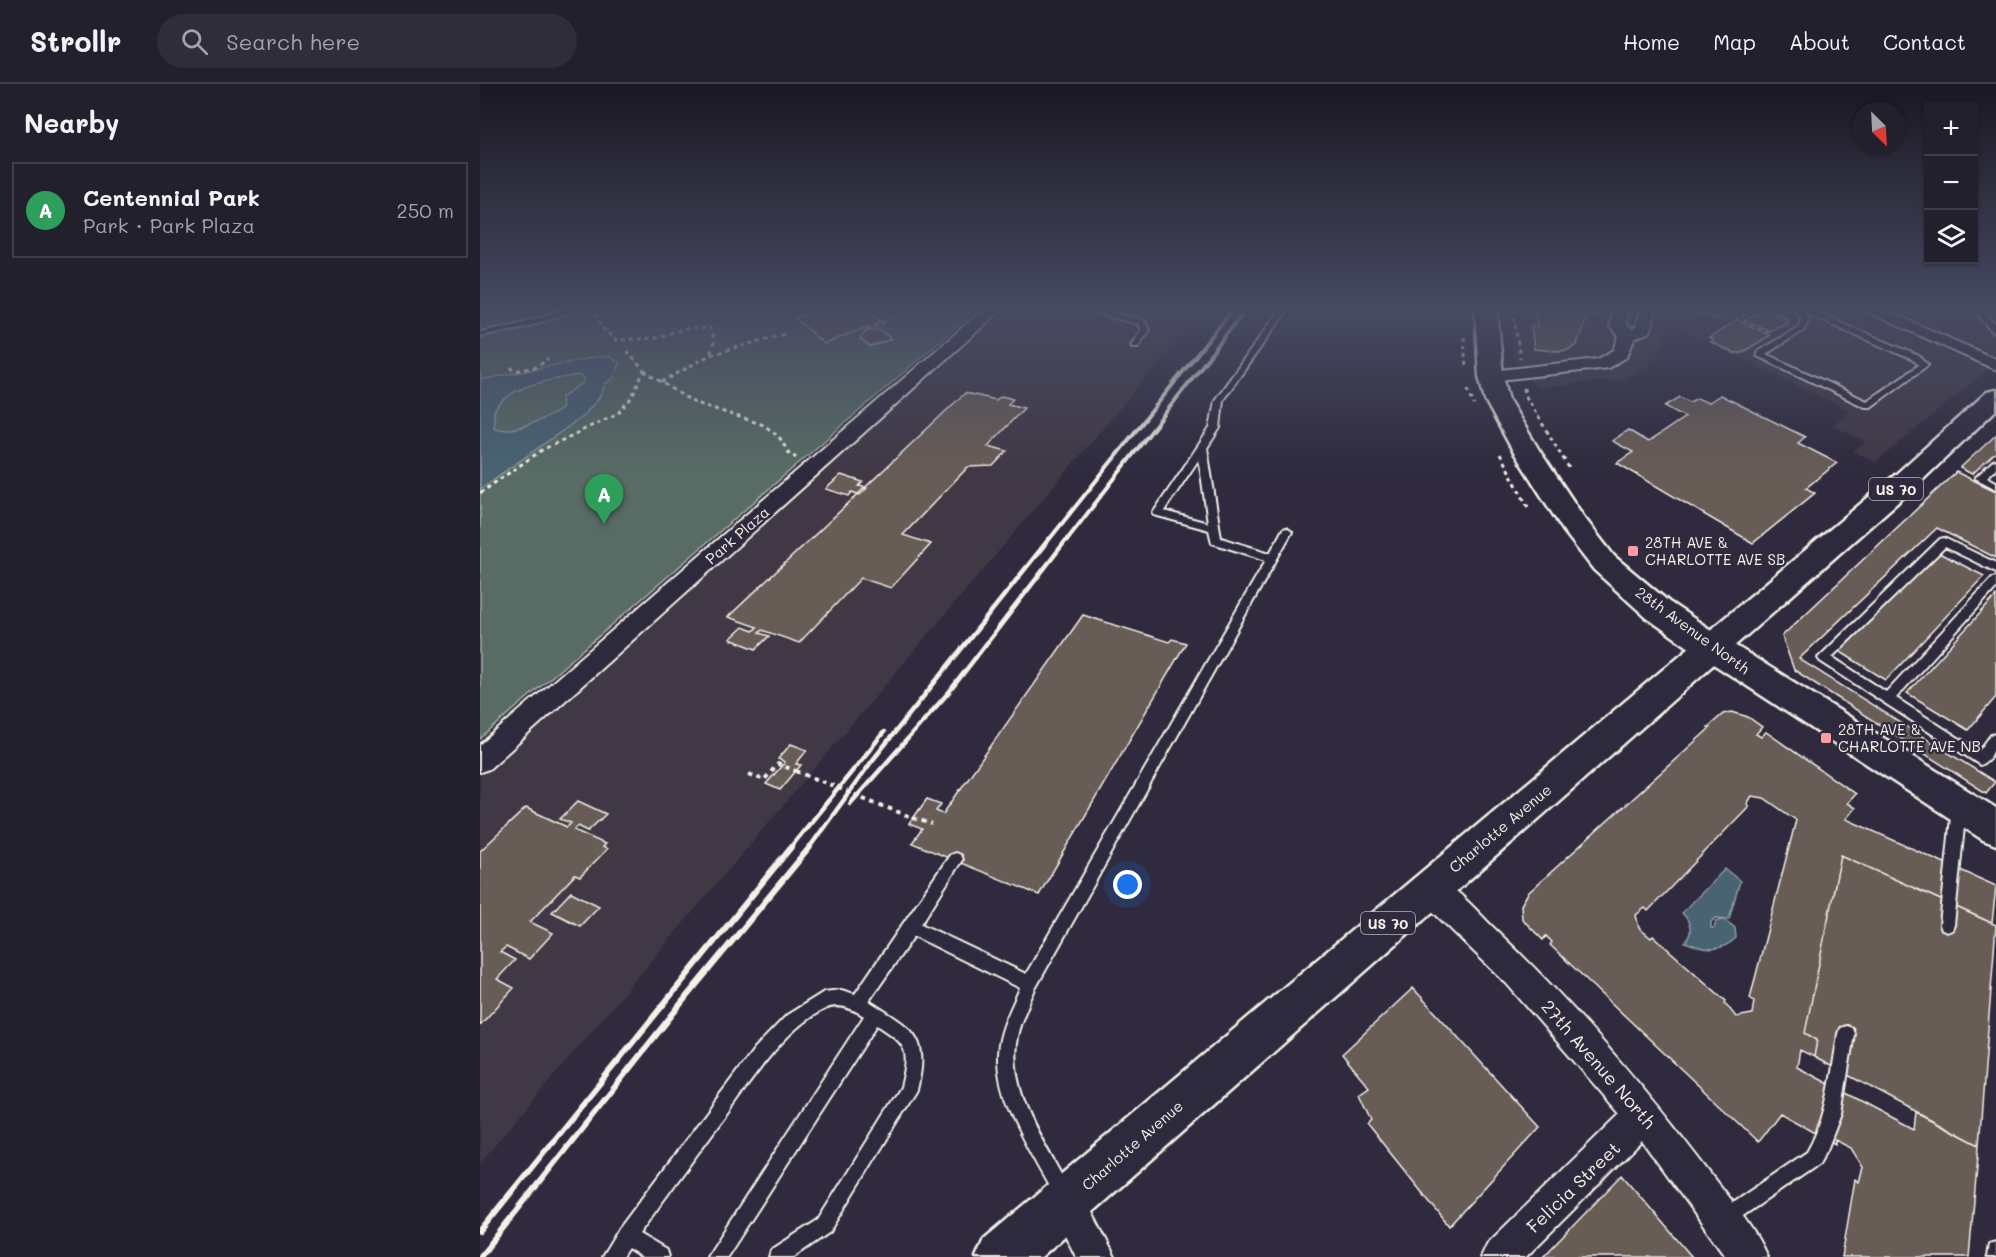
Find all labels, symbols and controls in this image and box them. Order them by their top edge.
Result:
search box [157,14,577,68]
text: Strollr [30,23,121,59]
icon: search [178,25,211,58]
text: Search here [226,27,360,56]
text: Home [1623,28,1680,55]
text: Map [1713,28,1756,55]
text: About [1789,28,1850,55]
text: Contact [1883,28,1966,55]
north arrow [1852,102,1906,156]
map controls [1924,102,1978,264]
button: + [1924,102,1978,156]
text: Nearby [24,106,119,140]
button: − [1924,156,1978,210]
text: Centennial Park [83,183,260,212]
text: A [39,197,52,223]
text: 250 m [397,197,454,223]
button: layers [1924,210,1978,264]
text: Park · Park Plaza [83,212,255,238]
pin: A [584,474,624,524]
road number: US 70 [1869,478,1923,500]
street label: Park Plaza [701,502,773,568]
place label: 28TH AVE & CHARLOTTE AVE SB [1645,532,1785,569]
marker: 28TH AVE & CHARLOTTE AVE SB [1626,544,1640,558]
street label: 28th Avenue North [1632,582,1754,678]
place label: 28TH AVE & CHARLOTTE AVE NB [1838,719,1981,756]
marker: 28TH AVE & CHARLOTTE AVE NB [1819,731,1833,745]
street label: Charlotte Avenue [1445,779,1555,877]
your location [1113,870,1142,899]
road number: US 70 [1361,912,1415,934]
street label: 27th Avenue North [1536,995,1662,1133]
street label: Charlotte Avenue [1077,1095,1187,1195]
street label: Felicia Street [1521,1136,1625,1238]

